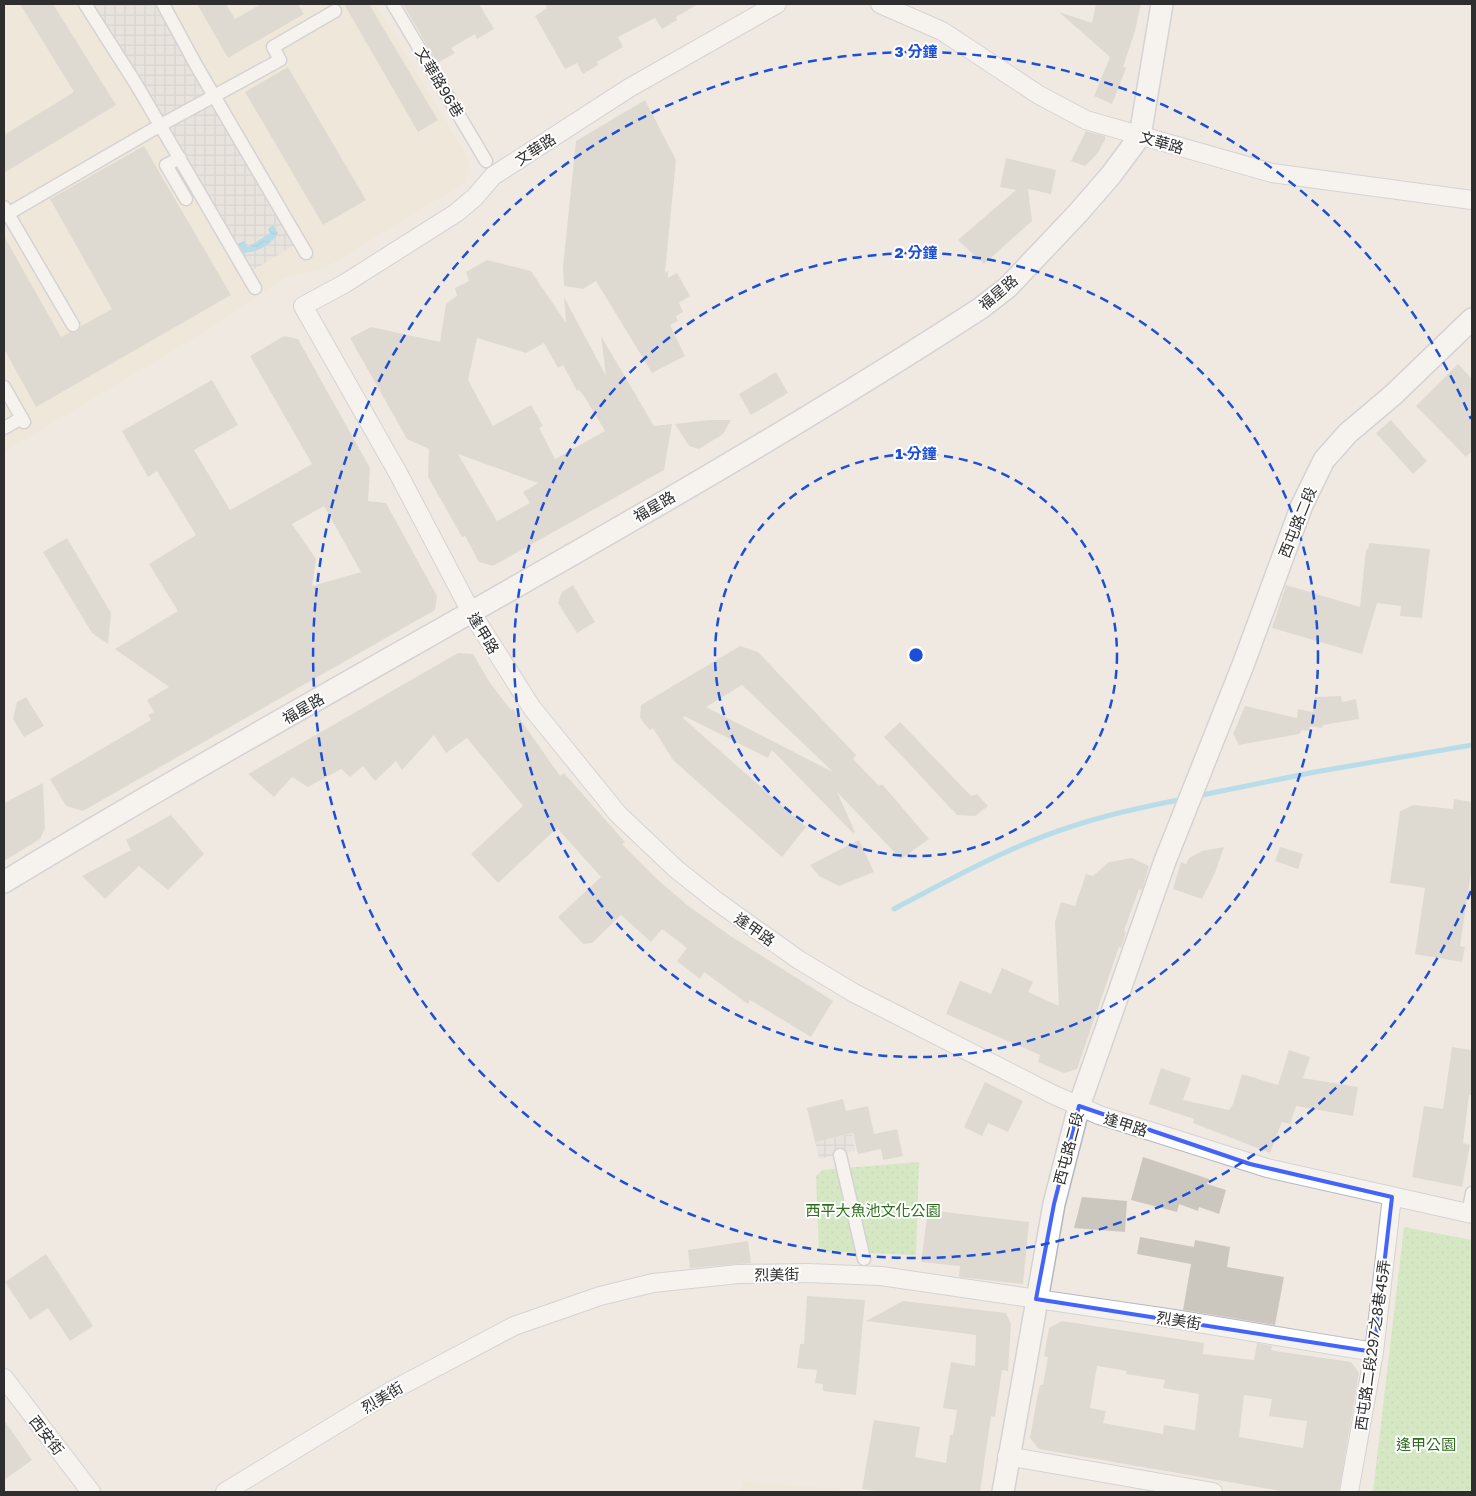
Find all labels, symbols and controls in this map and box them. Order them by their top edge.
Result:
text: 3 分鐘 [895,42,937,60]
street label: 文華路96巷 [412,44,468,120]
street label: 文華路 [1138,127,1186,157]
street label: 文華路 [511,129,559,169]
text: 2 分鐘 [895,243,937,261]
street label: 福星路 [975,271,1021,313]
text: 1 分鐘 [895,444,937,462]
street label: 西屯路二段 [1275,484,1319,560]
street label: 福星路 [630,487,678,525]
street label: 逢甲路 [465,609,503,657]
centre of rings [907,646,925,664]
street label: 福星路 [279,689,327,727]
street label: 逢甲路 [731,909,779,949]
street label: 逢甲路 [1102,1108,1150,1140]
street label: 西屯路二段 [1050,1109,1086,1187]
park label: 西平大魚池文化公園 [805,1201,941,1219]
street label: 西屯路二段297之8巷45弄 [1351,1258,1393,1432]
street label: 烈美街 [754,1265,800,1283]
street label: 烈美街 [1155,1308,1203,1332]
street label: 烈美街 [358,1378,406,1416]
street label: 西安街 [26,1412,68,1458]
park label: 逢甲公園 [1396,1435,1456,1453]

